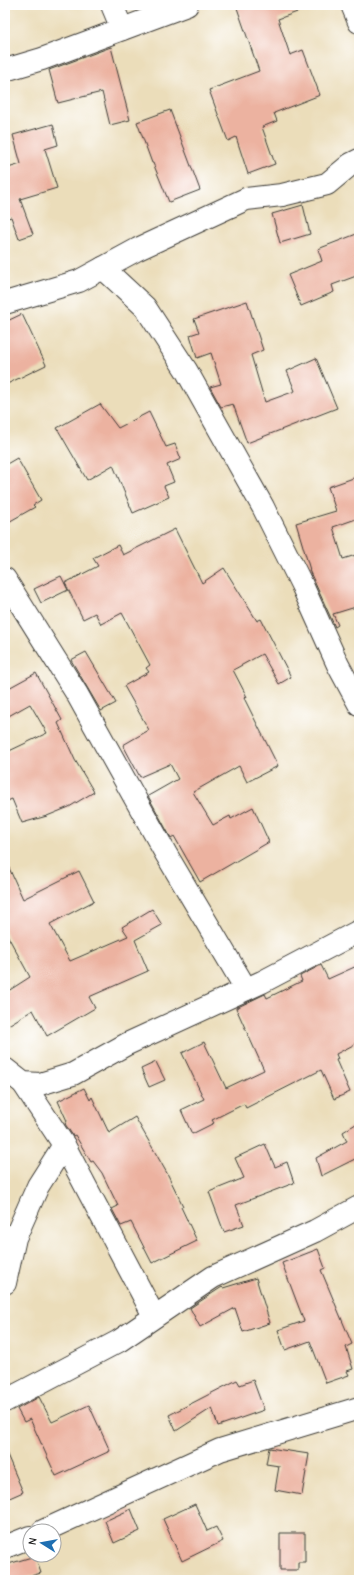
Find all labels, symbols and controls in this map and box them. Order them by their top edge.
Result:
north arrow [22,1523,62,1563]
text: N [26,1536,40,1546]

